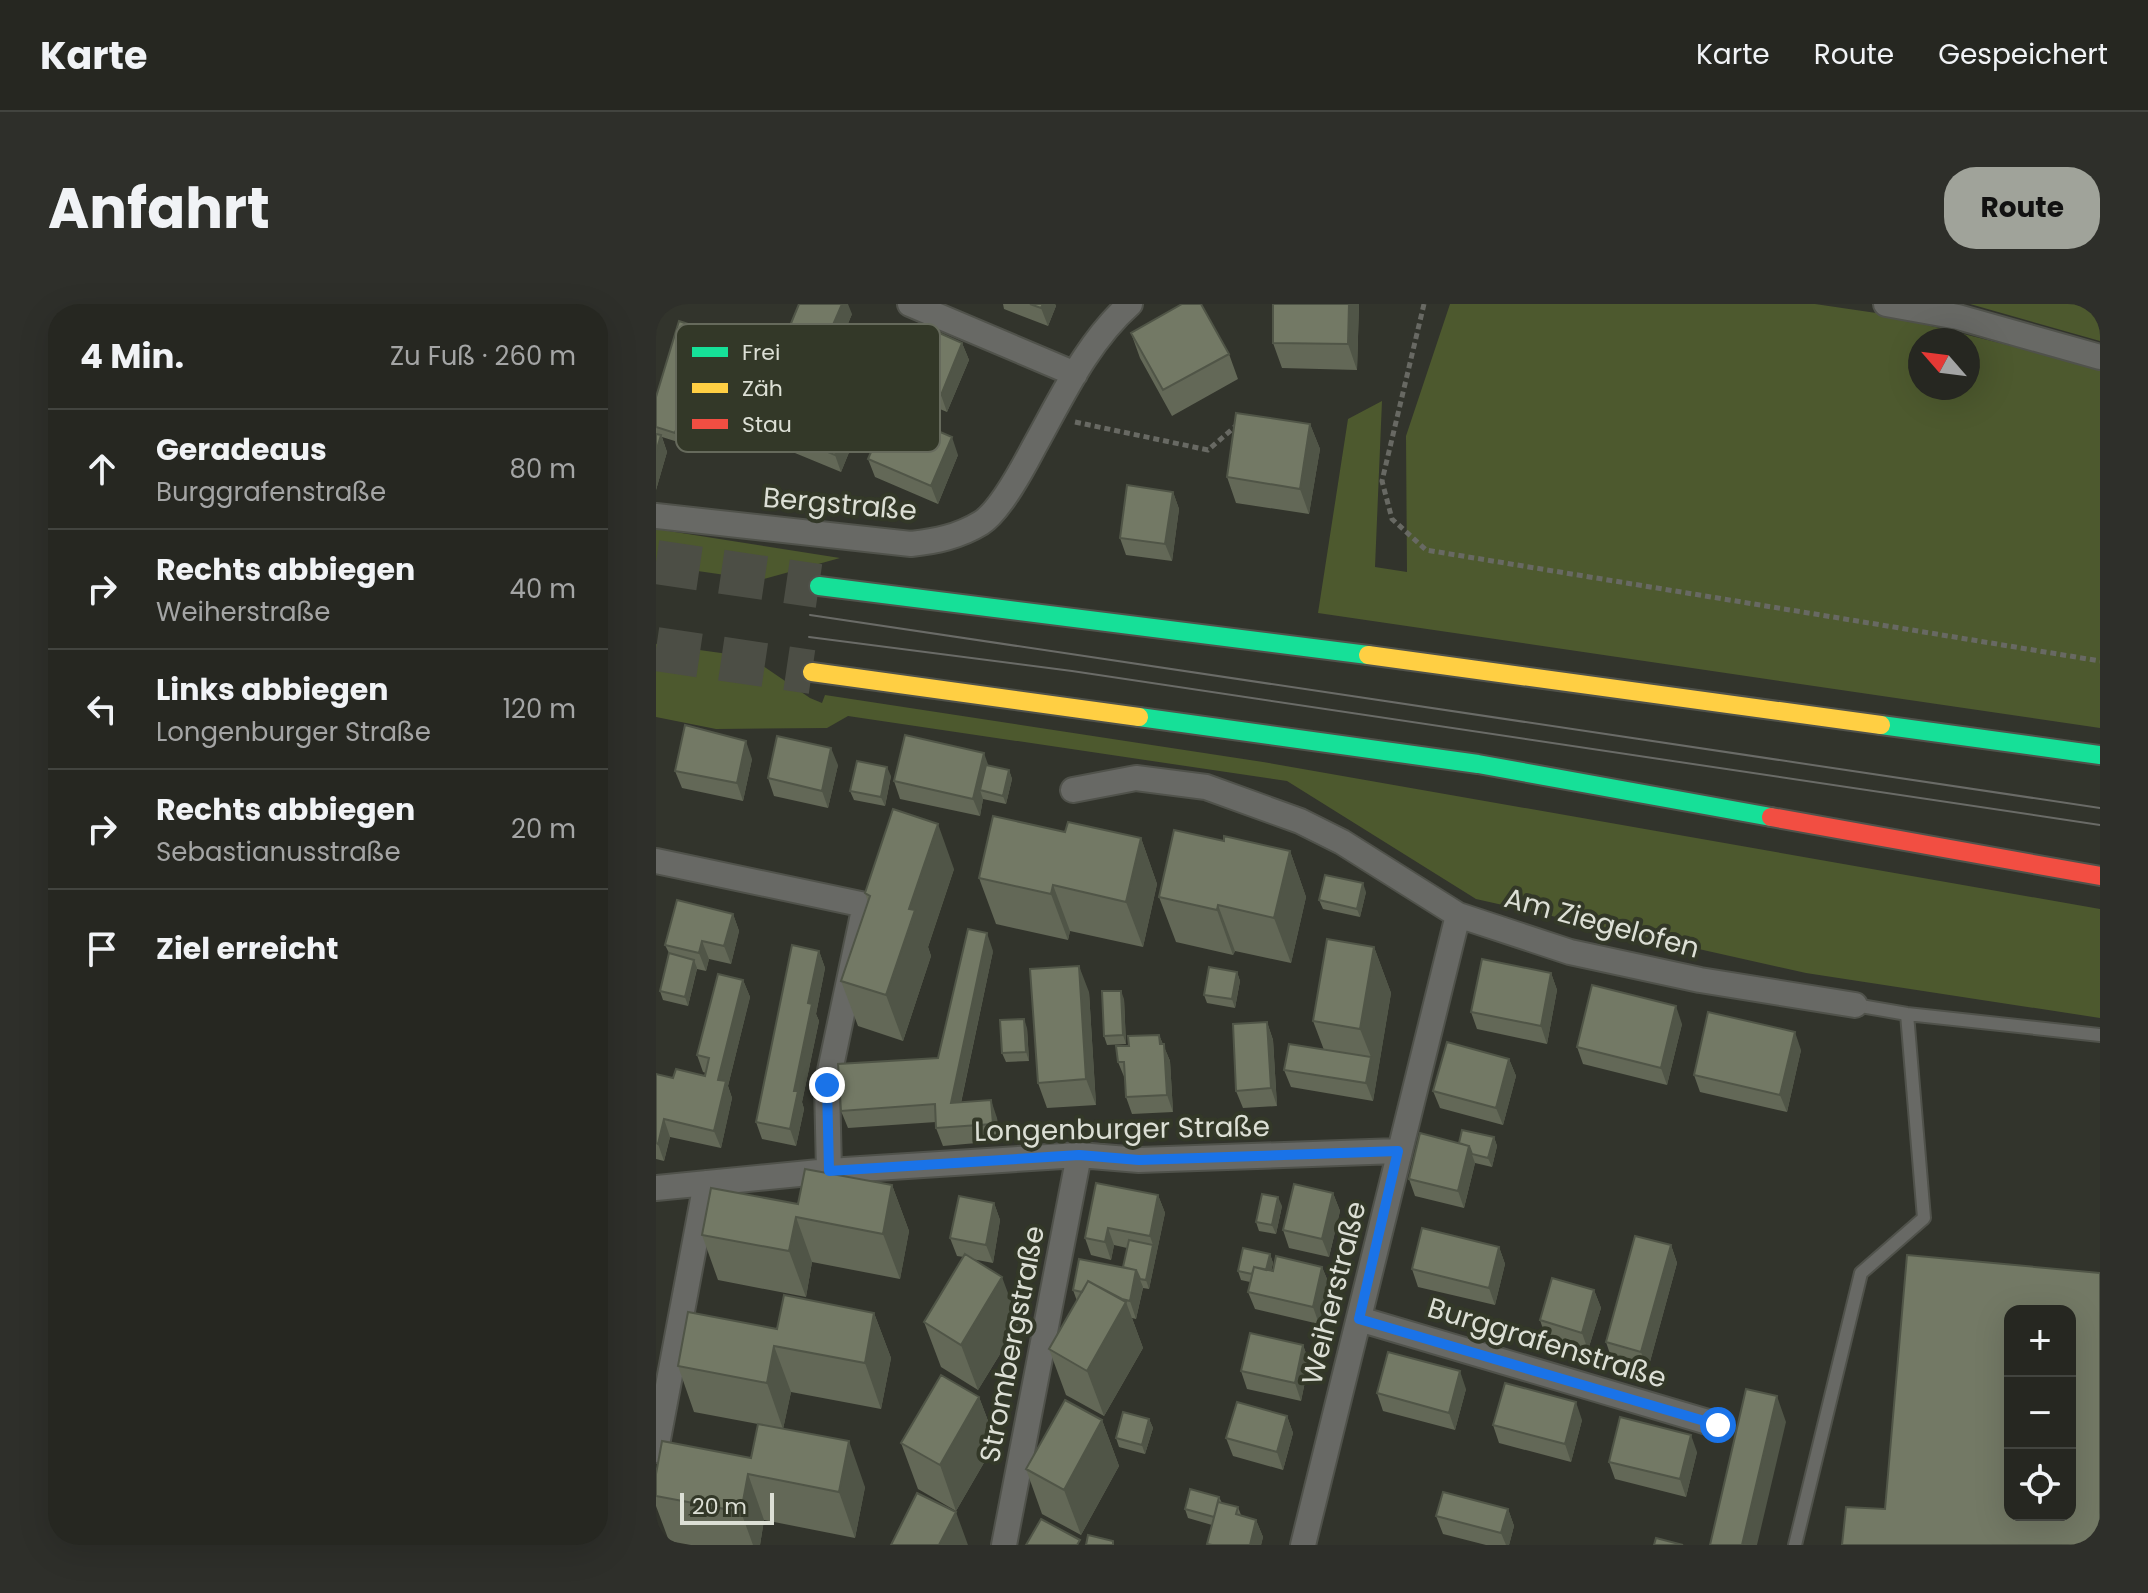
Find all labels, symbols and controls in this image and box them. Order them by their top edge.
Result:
text: Karte [40,29,147,82]
text: Karte [1696,35,1770,74]
text: Route [1814,35,1894,74]
text: Gespeichert [1938,35,2108,74]
button: Route [1944,167,2100,249]
text: Anfahrt [48,169,270,248]
legend [676,324,940,452]
north arrow [1908,328,1980,400]
text: 4 Min. [80,332,184,380]
text: Frei [742,337,780,368]
text: Zu Fuß · 260 m [390,338,576,374]
text: Zäh [742,373,783,404]
text: Stau [742,409,792,440]
text: Geradeaus [156,428,327,471]
icon: ahead [80,447,124,491]
text: 80 m [510,451,576,487]
text: Burggrafenstraße [156,474,386,510]
street label: Bergstraße [761,478,919,530]
text: Rechts abbiegen [156,548,415,591]
icon: right [80,567,124,611]
text: 40 m [510,571,576,607]
text: Weiherstraße [156,594,331,630]
text: Links abbiegen [156,668,389,711]
icon: left [80,687,124,731]
text: 120 m [503,691,576,727]
text: Longenburger Straße [156,714,431,750]
text: Rechts abbiegen [156,788,415,831]
icon: right [80,807,124,851]
text: 20 m [511,811,576,847]
text: Sebastianusstraße [156,834,401,870]
street label: Am Ziegelofen [1500,878,1704,968]
icon: arrive [80,927,124,971]
text: Ziel erreicht [156,927,338,970]
route end [809,1067,845,1103]
street label: Longenburger Straße [974,1107,1270,1151]
street label: Weiherstraße [1292,1197,1376,1389]
street label: Strombergstraße [970,1222,1054,1466]
street label: Burggrafenstraße [1423,1288,1671,1398]
map controls [2004,1305,2076,1521]
button: + [2004,1305,2076,1377]
button: − [2004,1377,2076,1449]
route start [1700,1407,1736,1443]
button: locate [2004,1449,2076,1521]
scale bar [680,1489,774,1525]
text: 20 m [692,1491,747,1522]

